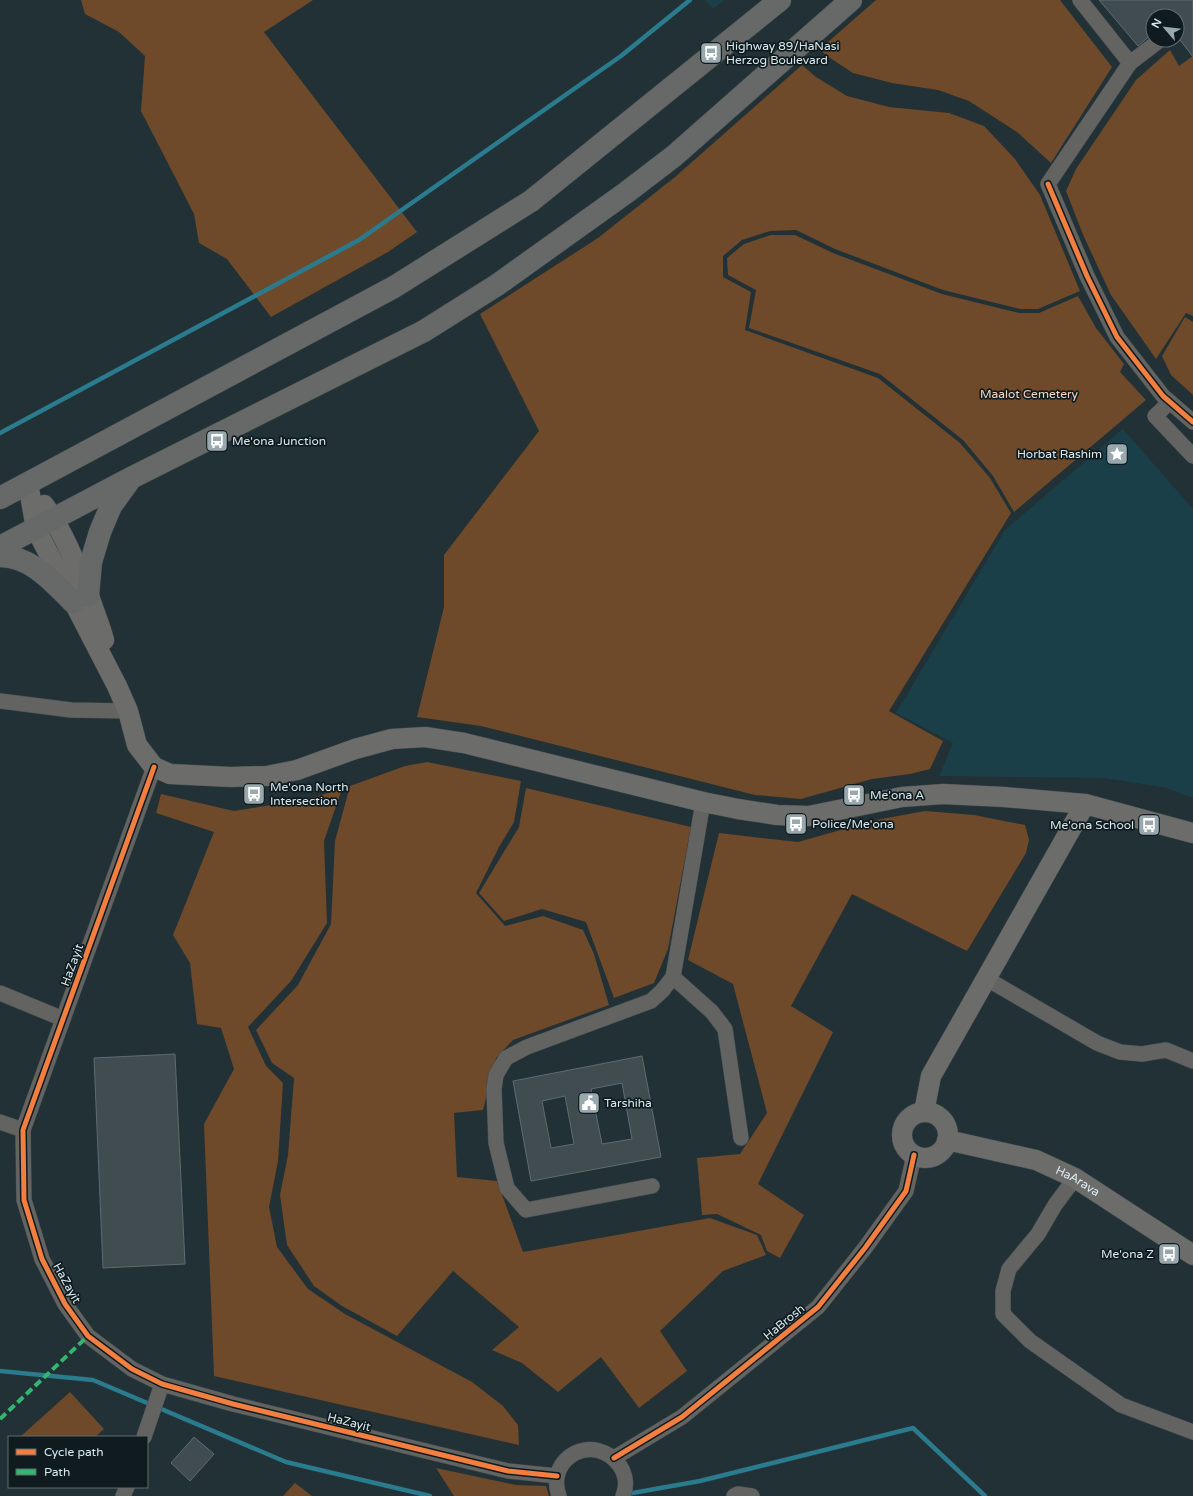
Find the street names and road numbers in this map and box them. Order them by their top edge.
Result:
street label: HaZayit [58,941,86,988]
street label: HaArava [1053,1163,1102,1199]
street label: HaZayit [50,1260,84,1306]
street label: HaBrosh [761,1301,807,1343]
street label: HaZayit [326,1410,372,1434]

